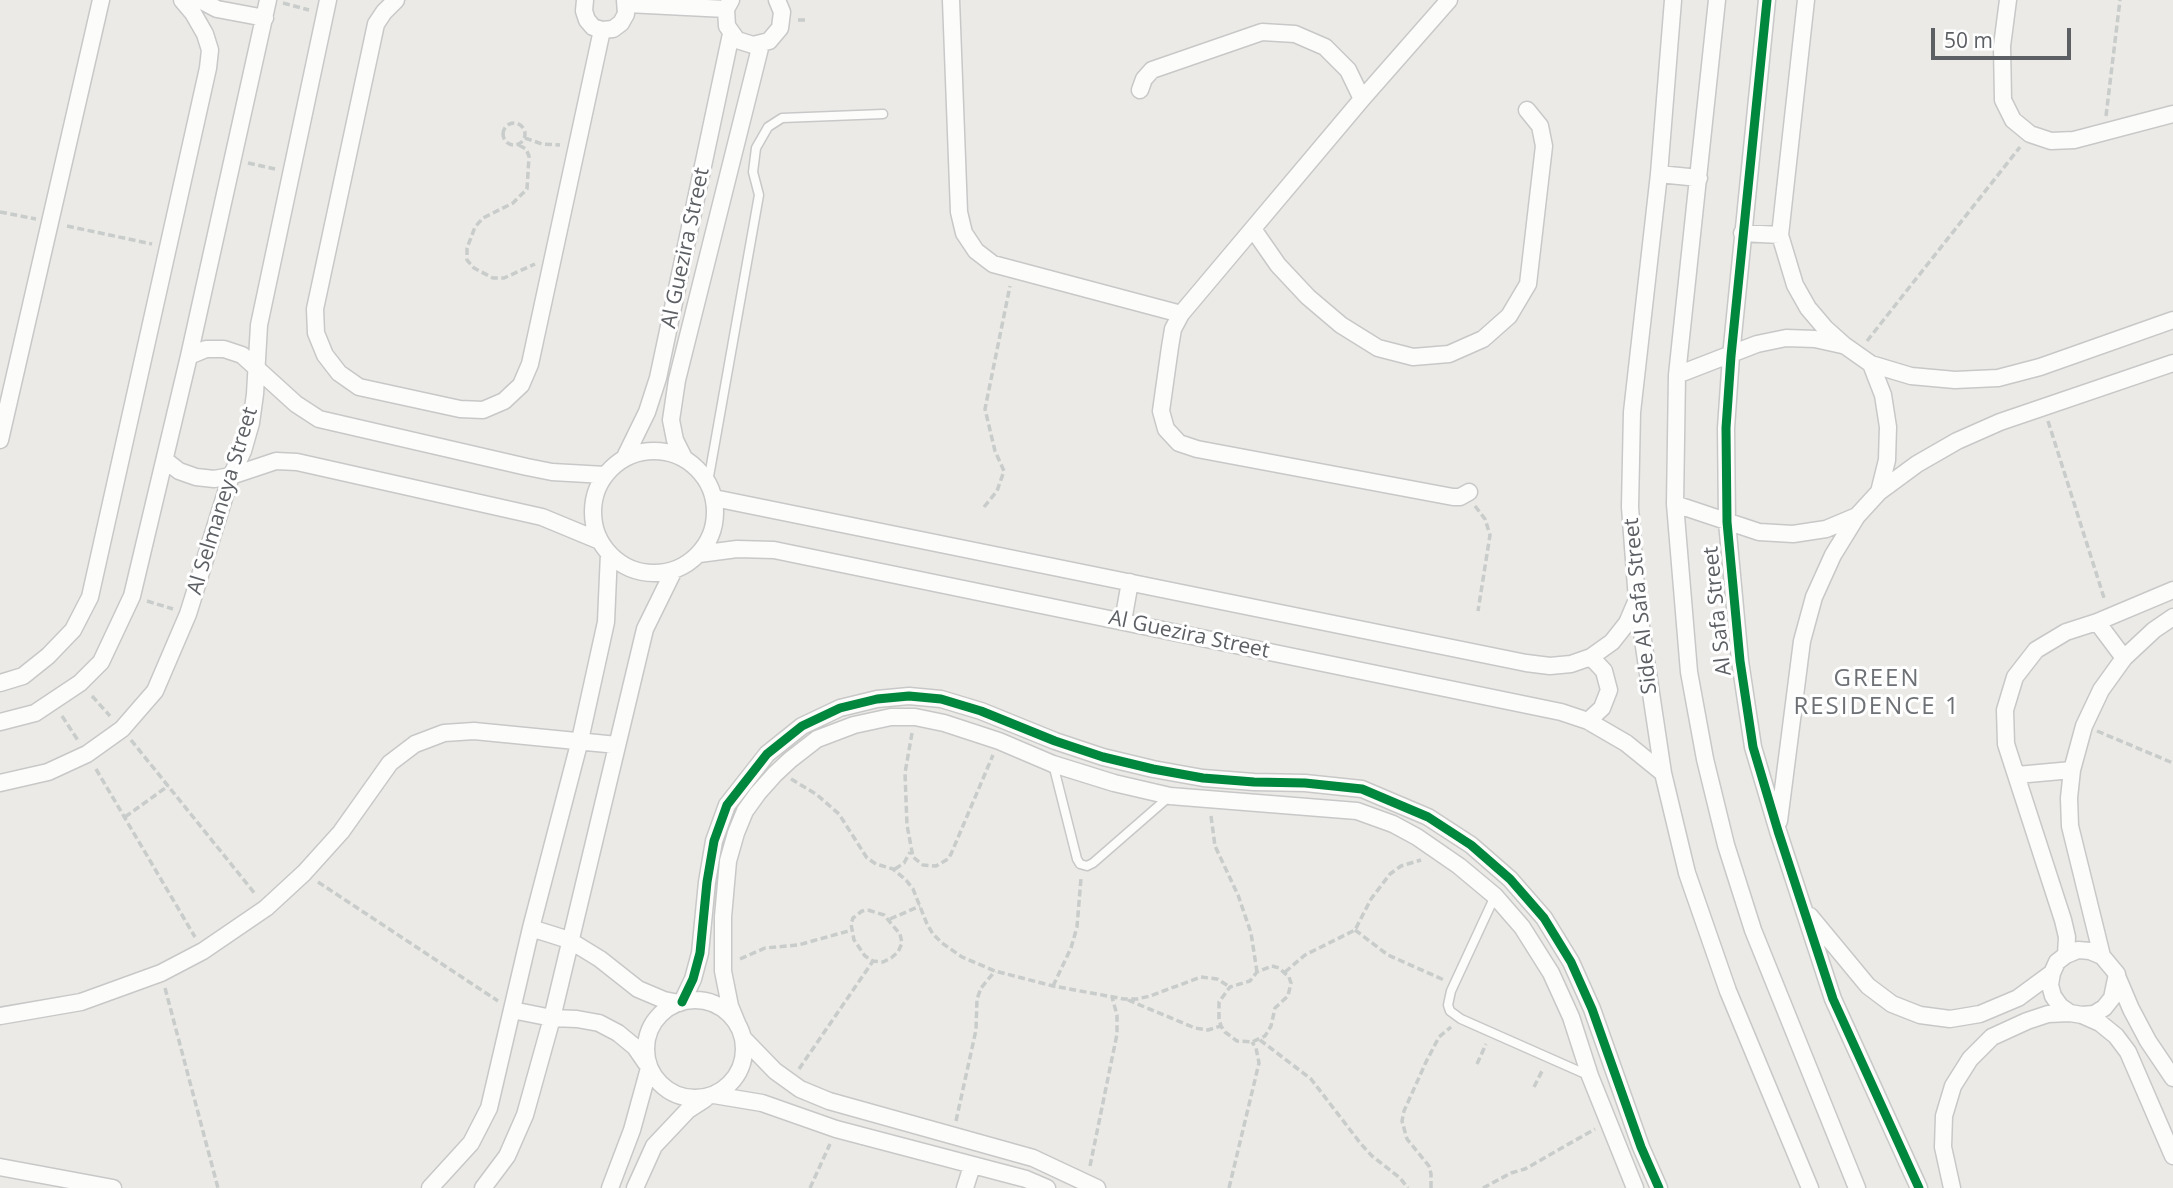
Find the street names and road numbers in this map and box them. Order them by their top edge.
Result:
street label: Al Guezira Street [657,165,715,331]
street label: Al Selmaneya Street [182,404,264,598]
street label: Side Al Safa Street [1619,517,1663,695]
street label: Al Safa Street [1699,545,1737,677]
street label: Al Guezira Street [1106,606,1272,664]

